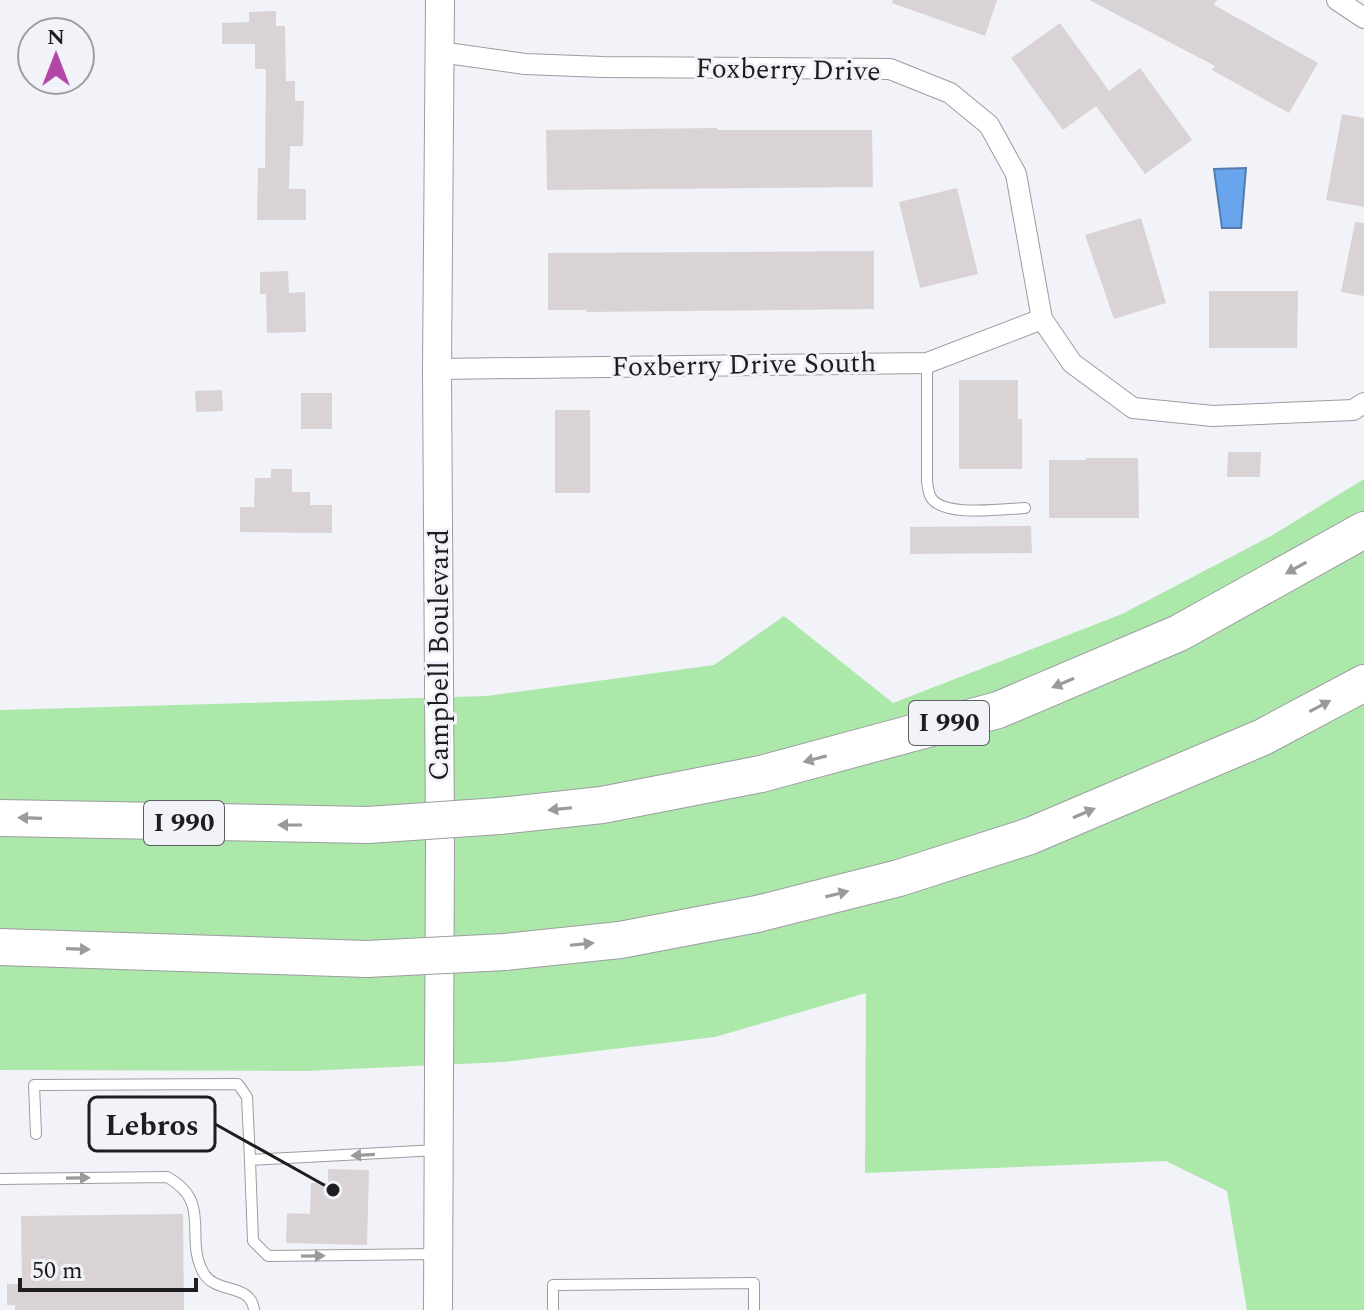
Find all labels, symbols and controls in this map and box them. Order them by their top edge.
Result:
north arrow [16,16,96,96]
text: N [47,21,65,54]
street label: Foxberry Drive [695,47,881,93]
street label: Foxberry Drive South [611,341,877,389]
street label: Campbell Boulevard [418,529,461,781]
one-way arrow [1285,561,1307,575]
one-way arrow [1051,676,1075,689]
one-way arrow [1309,699,1332,713]
road number: I 990 [909,701,989,745]
one-way arrow [802,754,827,766]
road number: I 990 [144,801,224,845]
one-way arrow [547,803,572,816]
one-way arrow [1072,806,1096,819]
one-way arrow [17,812,42,825]
one-way arrow [277,819,302,831]
one-way arrow [825,887,850,900]
one-way arrow [570,937,595,950]
one-way arrow [66,943,91,956]
callout: Lebros [89,1097,215,1151]
text: Lebros [105,1103,199,1149]
one-way arrow [350,1149,375,1162]
one-way arrow [66,1172,91,1184]
scale bar [20,1242,196,1292]
one-way arrow [301,1250,326,1263]
text: 50 m [32,1253,83,1289]

